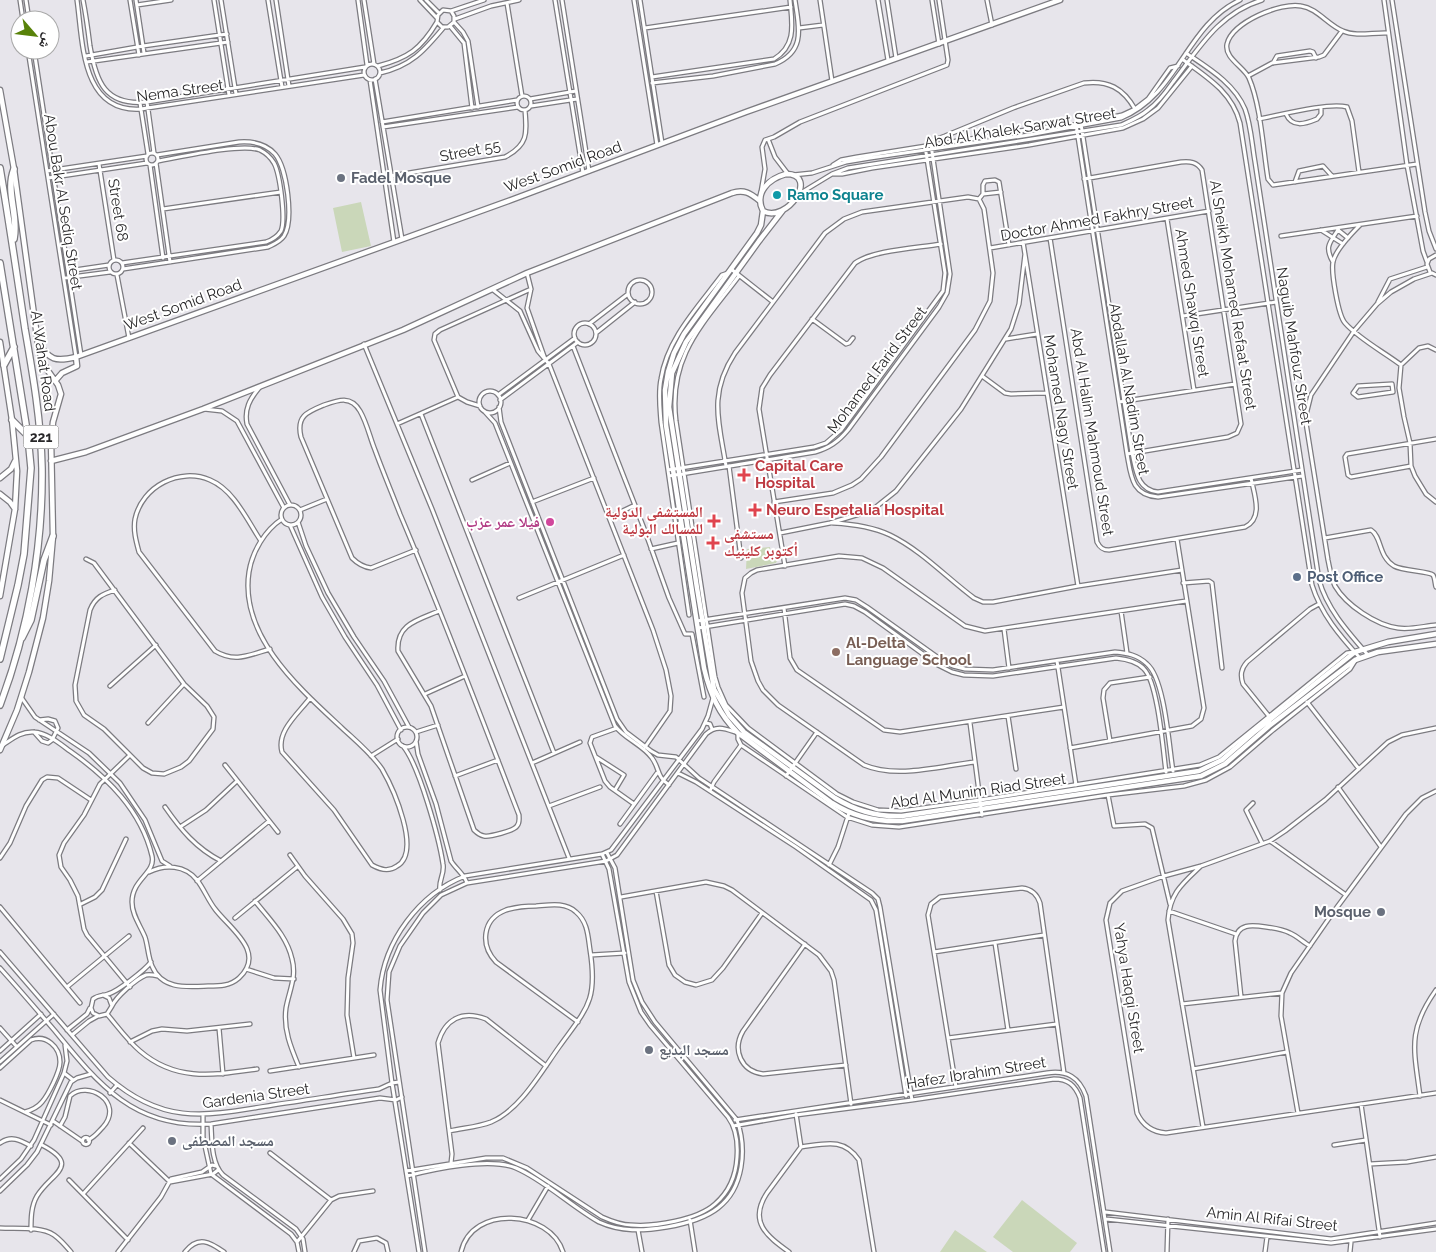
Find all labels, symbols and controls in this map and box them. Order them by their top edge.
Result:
north arrow [10,10,60,60]
text: ش [35,30,57,52]
street label: Nema Street [135,76,225,106]
street label: Abd Al Khalek Sarwat Street [923,104,1117,152]
street label: Abou Bakr Al Sediq Street [40,113,86,291]
street label: Street 55 [438,136,502,166]
street label: West Somid Road [502,137,624,197]
place label: Fadel Mosque [351,169,451,187]
marker: Fadel Mosque [335,172,347,184]
street label: Street 68 [104,177,132,243]
street label: Al Sheikh Mohamed Refaat Street [1206,179,1260,411]
place label: Ramo Square [787,186,883,204]
marker: Ramo Square [771,189,783,201]
street label: Doctor Ahmed Fakhry Street [999,193,1195,245]
street label: Ahmed Shawqi Street [1171,227,1213,379]
street label: Naguib Mahfouz Street [1273,266,1315,426]
street label: West Somid Road [122,275,244,335]
street label: Abdallah Al Nadim Street [1105,302,1153,476]
street label: Mohamed Farid Street [823,303,931,437]
street label: Al Wahat Road [27,309,59,413]
street label: Abd Al Halim Mahmoud Street [1067,327,1117,537]
street label: Mohamed Nagy Street [1040,333,1082,491]
road number: 221 [23,426,58,448]
place label: Capital Care Hospital [755,457,843,492]
marker: Capital Care Hospital [737,468,751,482]
place label: Neuro Espetalia Hospital [766,501,944,519]
place label: المستشفى الدولية للمسالك البولية [605,503,703,538]
marker: Neuro Espetalia Hospital [748,503,762,517]
place label: فيلا عمر عزب [466,513,540,531]
marker: المستشفى الدولية للمسالك البولية [707,514,721,528]
marker: فيلا عمر عزب [544,516,556,528]
place label: مستشفى أكتوبر كلينيك [724,525,798,560]
marker: مستشفى أكتوبر كلينيك [706,536,720,550]
place label: Post Office [1307,568,1383,586]
marker: Post Office [1291,571,1303,583]
place label: Al-Delta Language School [846,634,972,669]
marker: Al-Delta Language School [830,646,842,658]
street label: Abd Al Munim Riad Street [889,770,1067,812]
place label: Mosque [1314,903,1371,921]
marker: Mosque [1375,906,1387,918]
street label: Yahya Haqqi Street [1110,922,1148,1054]
place label: مسجد البديع [659,1041,729,1060]
marker: مسجد البديع [643,1044,655,1056]
street label: Hafez Ibrahim Street [905,1053,1047,1093]
street label: Gardenia Street [201,1080,311,1112]
place label: مسجد المصطفى [182,1132,274,1150]
marker: مسجد المصطفى [166,1135,178,1147]
street label: Amin Al Rifai Street [1206,1203,1338,1235]

